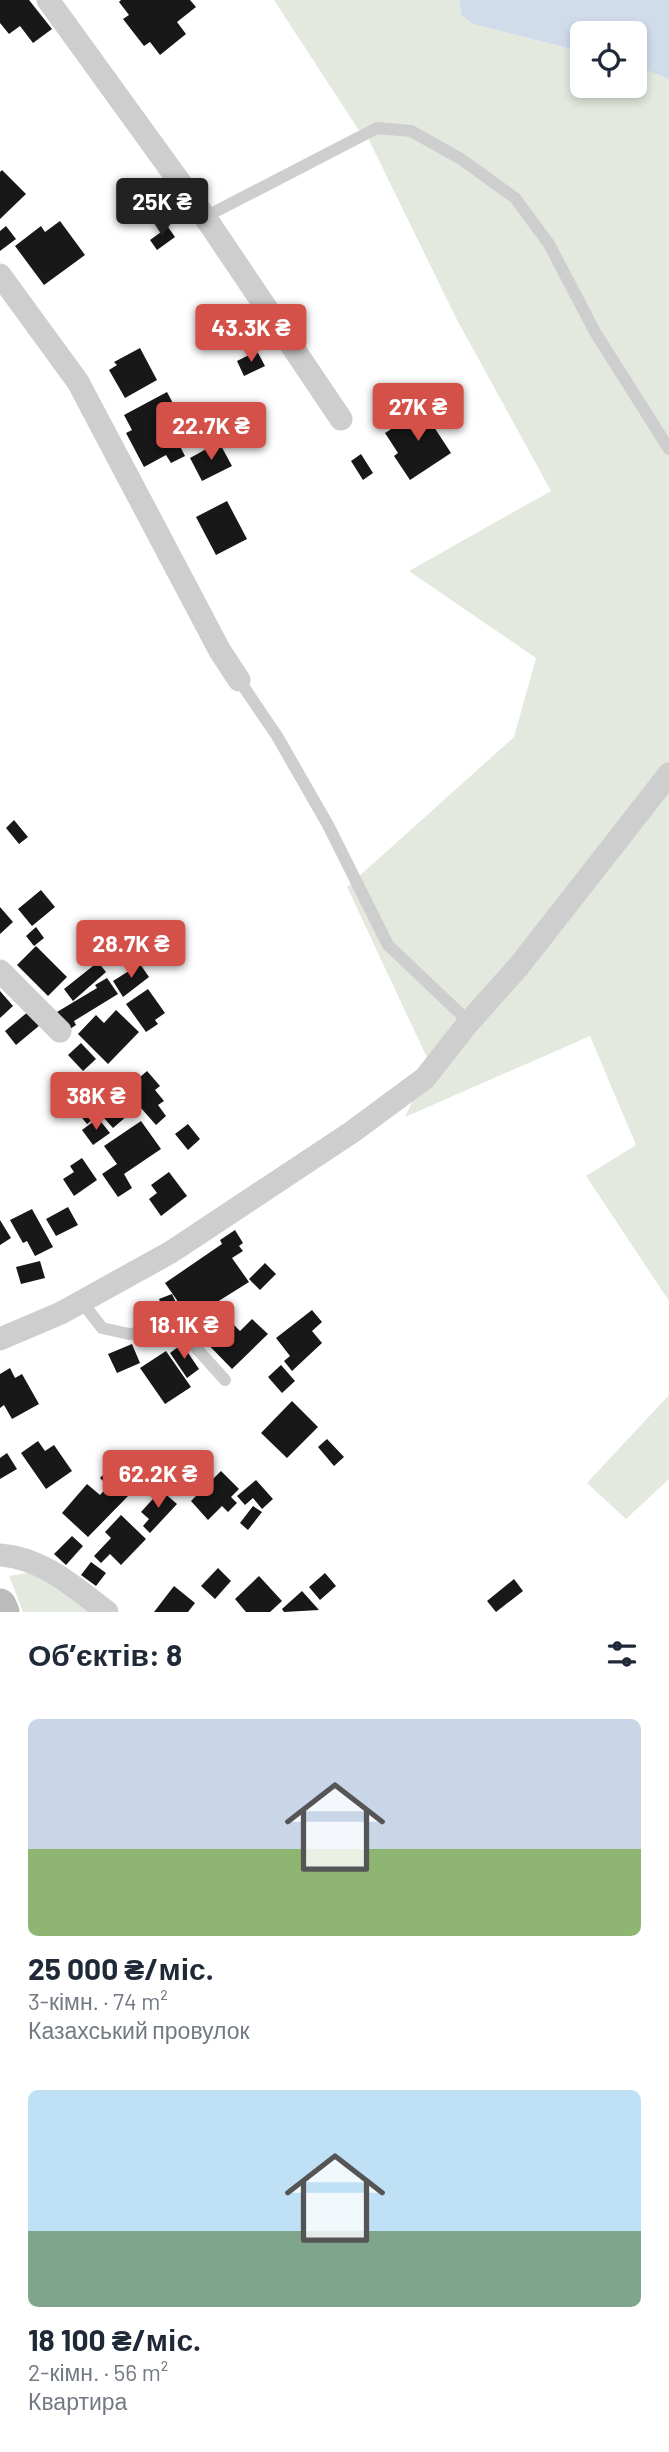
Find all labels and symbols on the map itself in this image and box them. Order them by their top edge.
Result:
pin: 25K ₴ [113,178,211,238]
pin: 43.3K ₴ [186,304,316,364]
pin: 27K ₴ [369,384,467,443]
pin: 22.7K ₴ [146,402,276,462]
pin: 28.7K ₴ [66,920,196,980]
pin: 38K ₴ [47,1072,145,1132]
pin: 18.1K ₴ [119,1302,249,1361]
pin: 62.2K ₴ [93,1450,223,1510]

